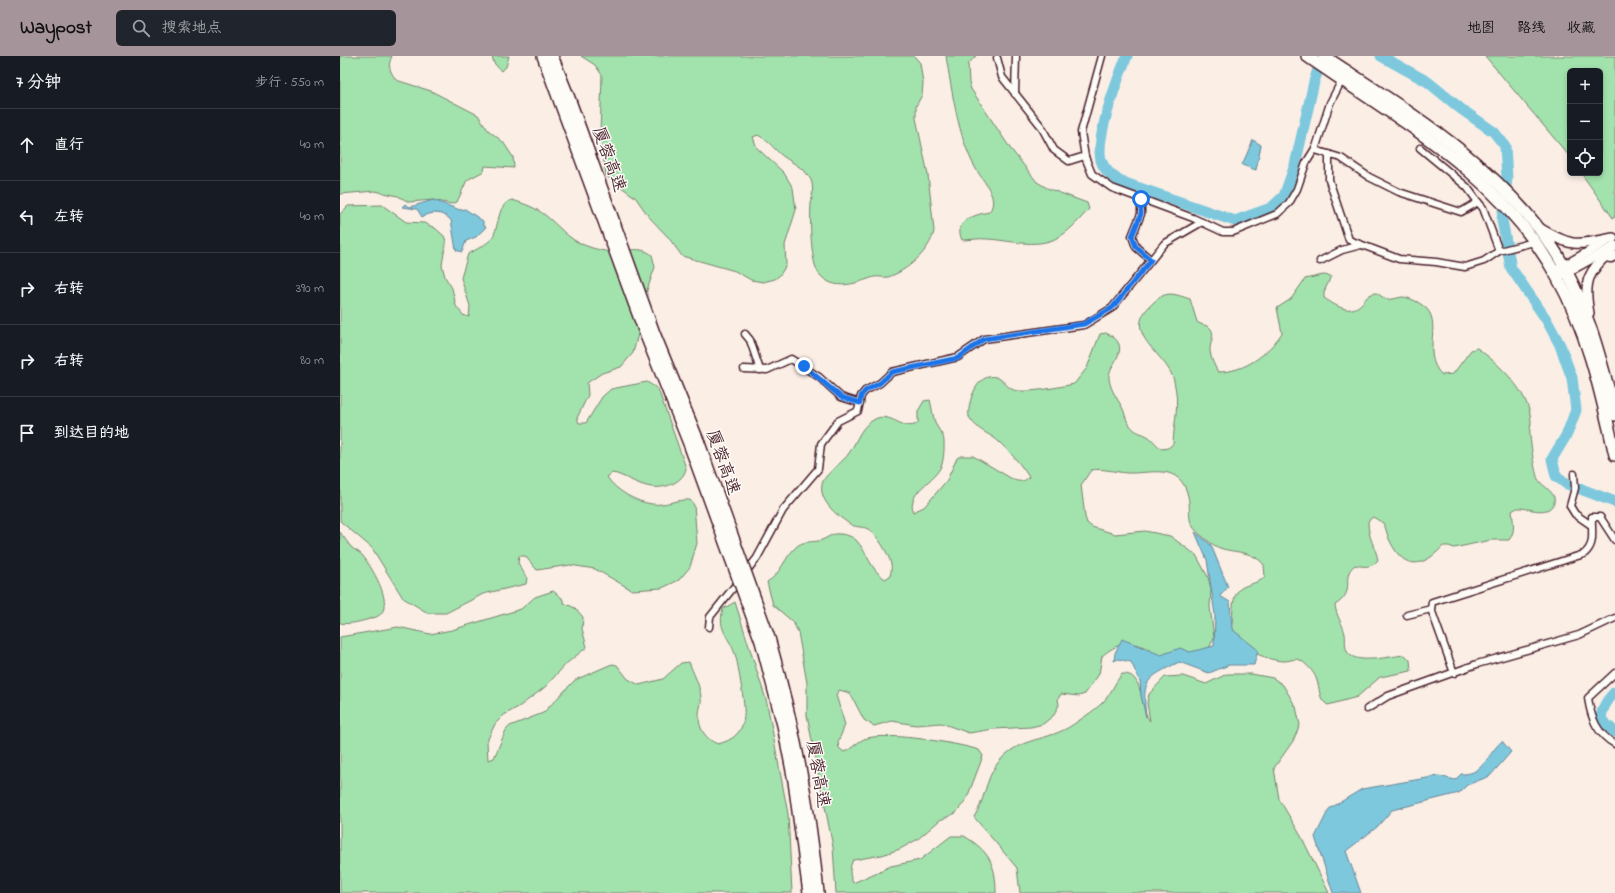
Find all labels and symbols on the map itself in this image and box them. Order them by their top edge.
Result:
street label: 厦蓉高速 [585,123,632,196]
route start [1132,190,1150,208]
route end [795,357,813,375]
street label: 厦蓉高速 [699,426,746,499]
street label: 厦蓉高速 [799,739,836,810]

